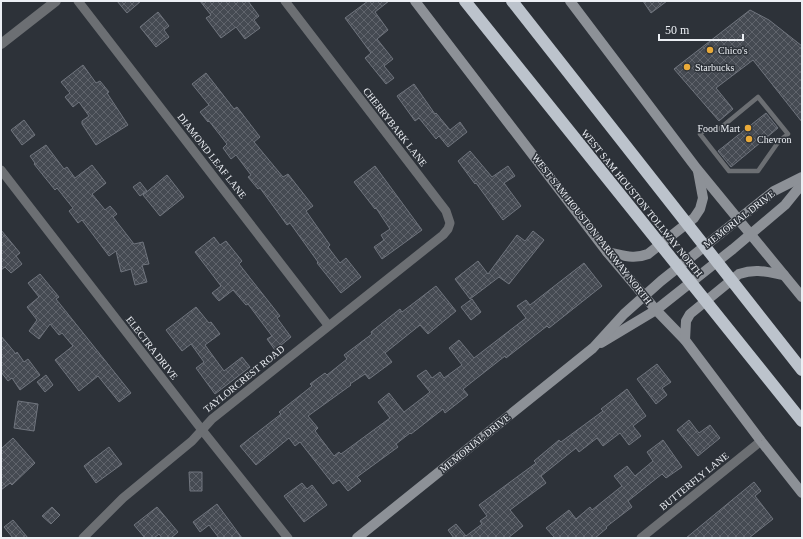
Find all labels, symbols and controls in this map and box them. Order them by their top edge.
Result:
scale bar [659,16,743,42]
text: 50 m [665,23,690,37]
marker: Chico's [705,45,715,55]
place label: Chico's [718,45,748,56]
marker: Starbucks [682,62,692,72]
place label: Starbucks [695,62,735,73]
street label: CHERRYBARK LANE [361,85,429,169]
street label: DIAMOND LEAF LANE [175,111,249,201]
place label: Food Mart [698,123,740,134]
marker: Food Mart [743,123,753,133]
street label: WEST SAM HOUSTON TOLLWAY NORTH [579,127,705,279]
marker: Chevron [744,134,754,144]
place label: Chevron [757,134,791,145]
street label: WEST SAM HOUSTON PARKWAY NORTH [530,152,654,306]
street label: MEMORIAL DRIVE [701,188,777,250]
street label: ELECTRA DRIVE [124,314,180,382]
street label: TAYLORCREST ROAD [201,343,287,415]
street label: MEMORIAL DRIVE [438,411,512,475]
street label: BUTTERFLY LANE [657,450,731,512]

